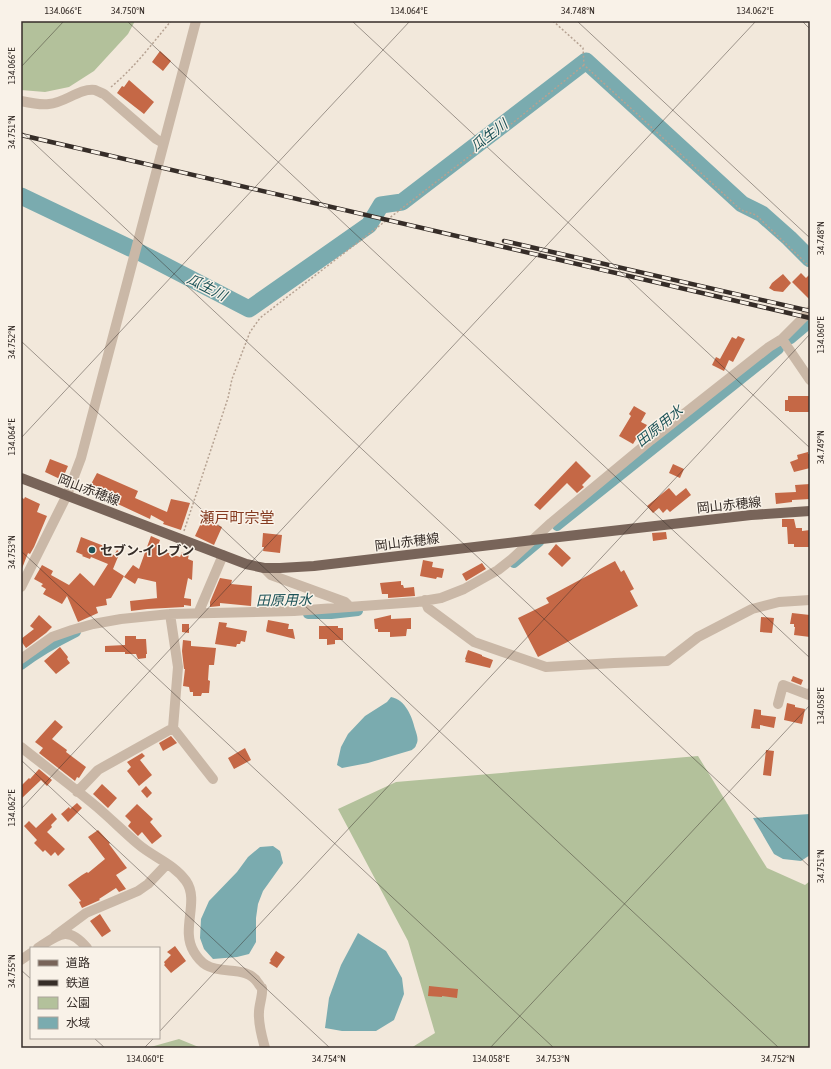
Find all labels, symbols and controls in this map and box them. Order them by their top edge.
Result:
text: 134.066°E [45,5,82,16]
text: 34.750°N [111,5,145,16]
text: 134.064°E [391,5,428,16]
text: 34.748°N [561,5,595,16]
text: 134.062°E [737,5,774,16]
text: 134.066°E [6,47,17,85]
text: 34.751°N [6,115,17,149]
water label: 瓜生川 [467,115,512,154]
text: 34.748°N [815,221,826,255]
water label: 瓜生川 [185,270,231,305]
text: 134.060°E [815,316,826,354]
text: 34.752°N [6,325,17,359]
water label: 田原用水 [632,401,687,450]
text: 134.064°E [6,418,17,456]
text: 34.749°N [815,430,826,464]
street label: 岡山赤穂線 [56,471,122,509]
street label: 岡山赤穂線 [696,494,762,516]
district label: 瀬戸町宗堂 [199,509,275,526]
street label: 岡山赤穂線 [374,531,440,553]
text: 34.753°N [6,535,17,569]
place label: セブン-イレブン [100,543,194,558]
marker: セブン-イレブン [87,545,97,555]
water label: 田原用水 [256,591,314,608]
text: 134.058°E [815,687,826,725]
text: 134.062°E [6,789,17,827]
text: 34.751°N [815,849,826,883]
legend [30,947,160,1039]
text: 34.755°N [6,954,17,988]
text: 道路 [66,956,90,970]
text: 鉄道 [66,976,90,990]
text: 公園 [66,996,90,1010]
text: 水域 [66,1016,90,1030]
text: 134.060°E [127,1053,164,1064]
text: 34.754°N [312,1053,346,1064]
text: 134.058°E [473,1053,510,1064]
text: 34.753°N [536,1053,570,1064]
text: 34.752°N [761,1053,795,1064]

